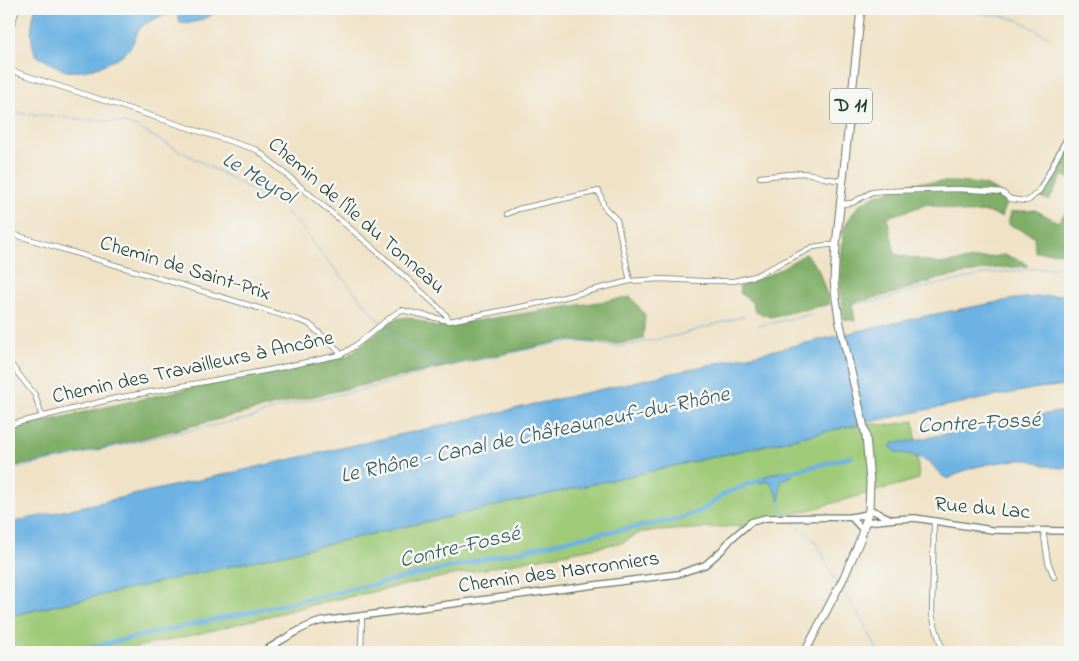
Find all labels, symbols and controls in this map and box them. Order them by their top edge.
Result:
road number: D 11 [830,88,872,124]
street label: Chemin de l'Île du Tonneau [261,130,451,302]
water label: Le Meyrol [215,145,303,215]
street label: Chemin de Saint-Prix [96,229,274,309]
street label: Chemin des Travailleurs à Ancône [50,323,337,412]
water label: Le Rhône - Canal de Châteauneuf-du-Rhône [338,379,733,493]
water label: Contre-Fossé [917,405,1042,443]
street label: Rue du Lac [933,490,1032,528]
water label: Contre-Fossé [397,518,524,577]
street label: Chemin des Marronniers [456,544,662,602]

